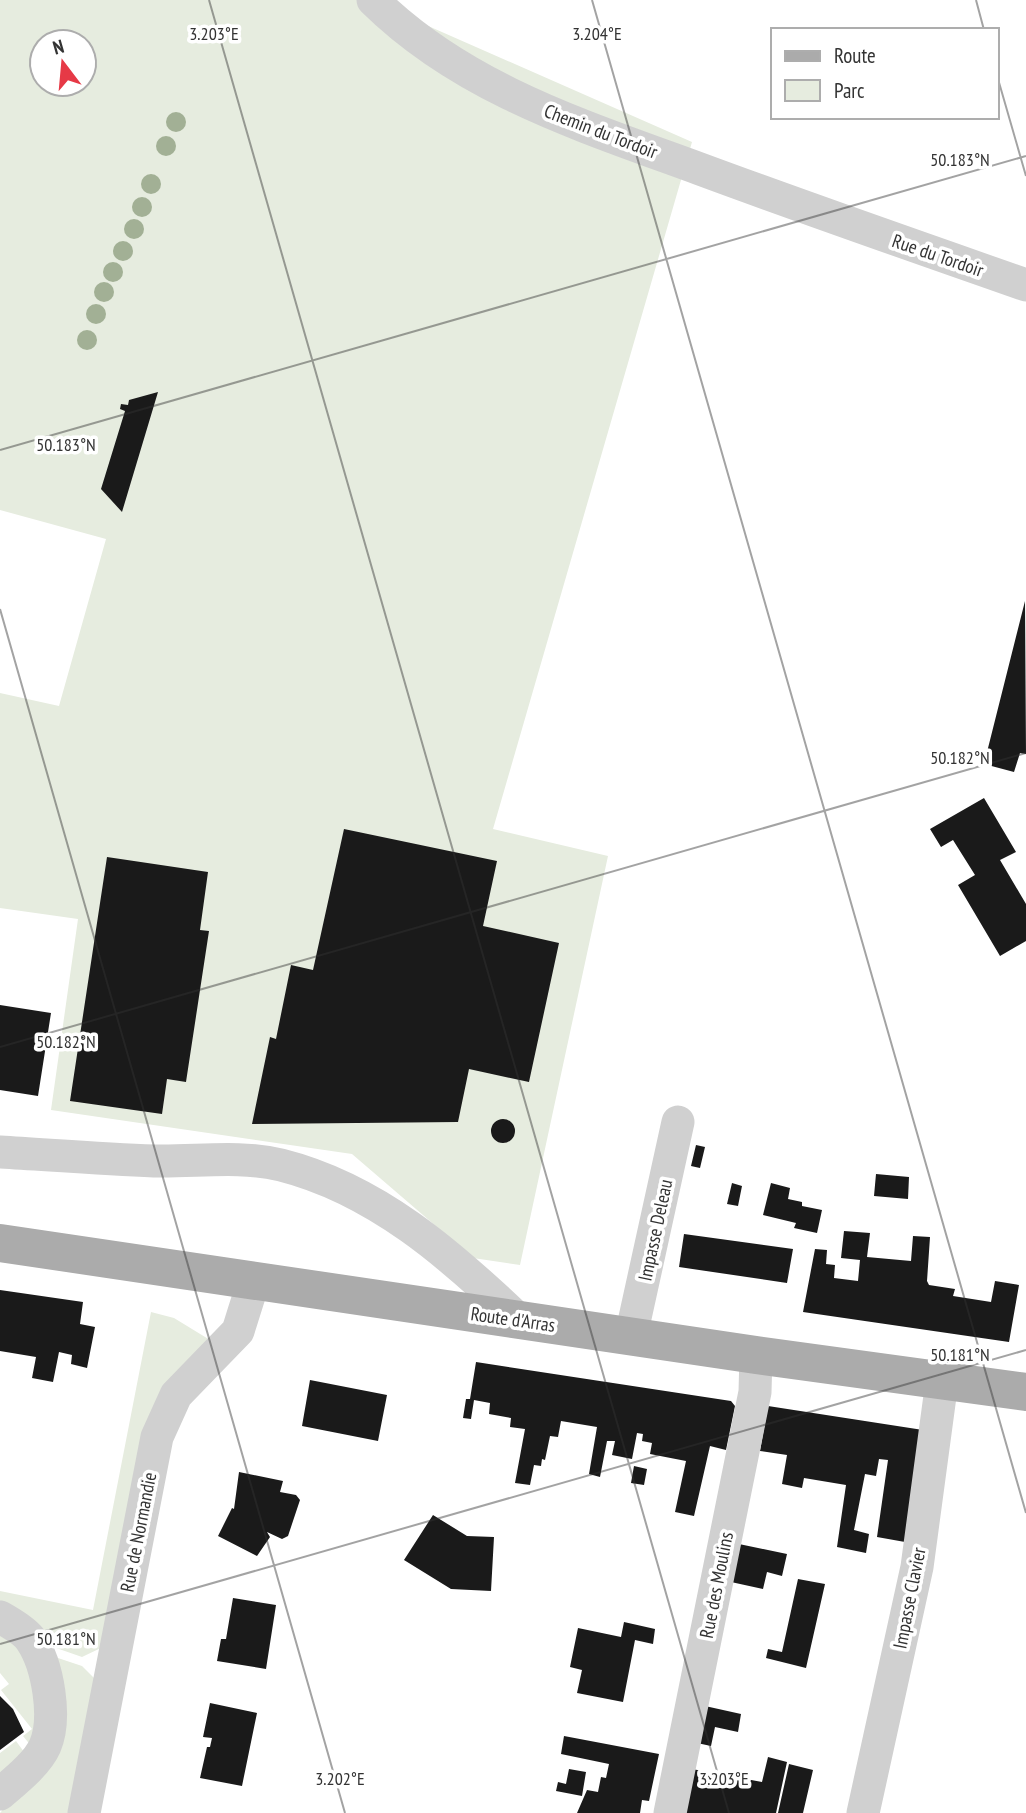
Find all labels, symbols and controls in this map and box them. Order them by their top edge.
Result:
text: 3.203°E [189,22,239,45]
text: 3.204°E [572,22,622,45]
north arrow [28,28,98,98]
legend [771,28,998,119]
text: N [50,34,67,60]
text: Route [834,42,876,69]
text: Parc [834,77,865,104]
street label: Chemin du Tordoir [541,98,662,164]
text: 50.183°N [930,148,990,171]
street label: Rue du Tordoir [889,228,988,282]
text: 50.183°N [36,433,96,456]
text: 50.182°N [930,746,990,769]
text: 50.182°N [36,1030,96,1053]
street label: Impasse Deleau [633,1177,677,1283]
street label: Route d'Arras [469,1301,557,1337]
text: 50.181°N [930,1343,990,1366]
street label: Rue de Normandie [115,1470,161,1594]
street label: Rue des Moulins [694,1530,738,1640]
street label: Impasse Clavier [887,1545,931,1651]
text: 50.181°N [36,1627,96,1650]
text: 3.202°E [315,1767,365,1790]
text: 3.203°E [699,1767,749,1790]

